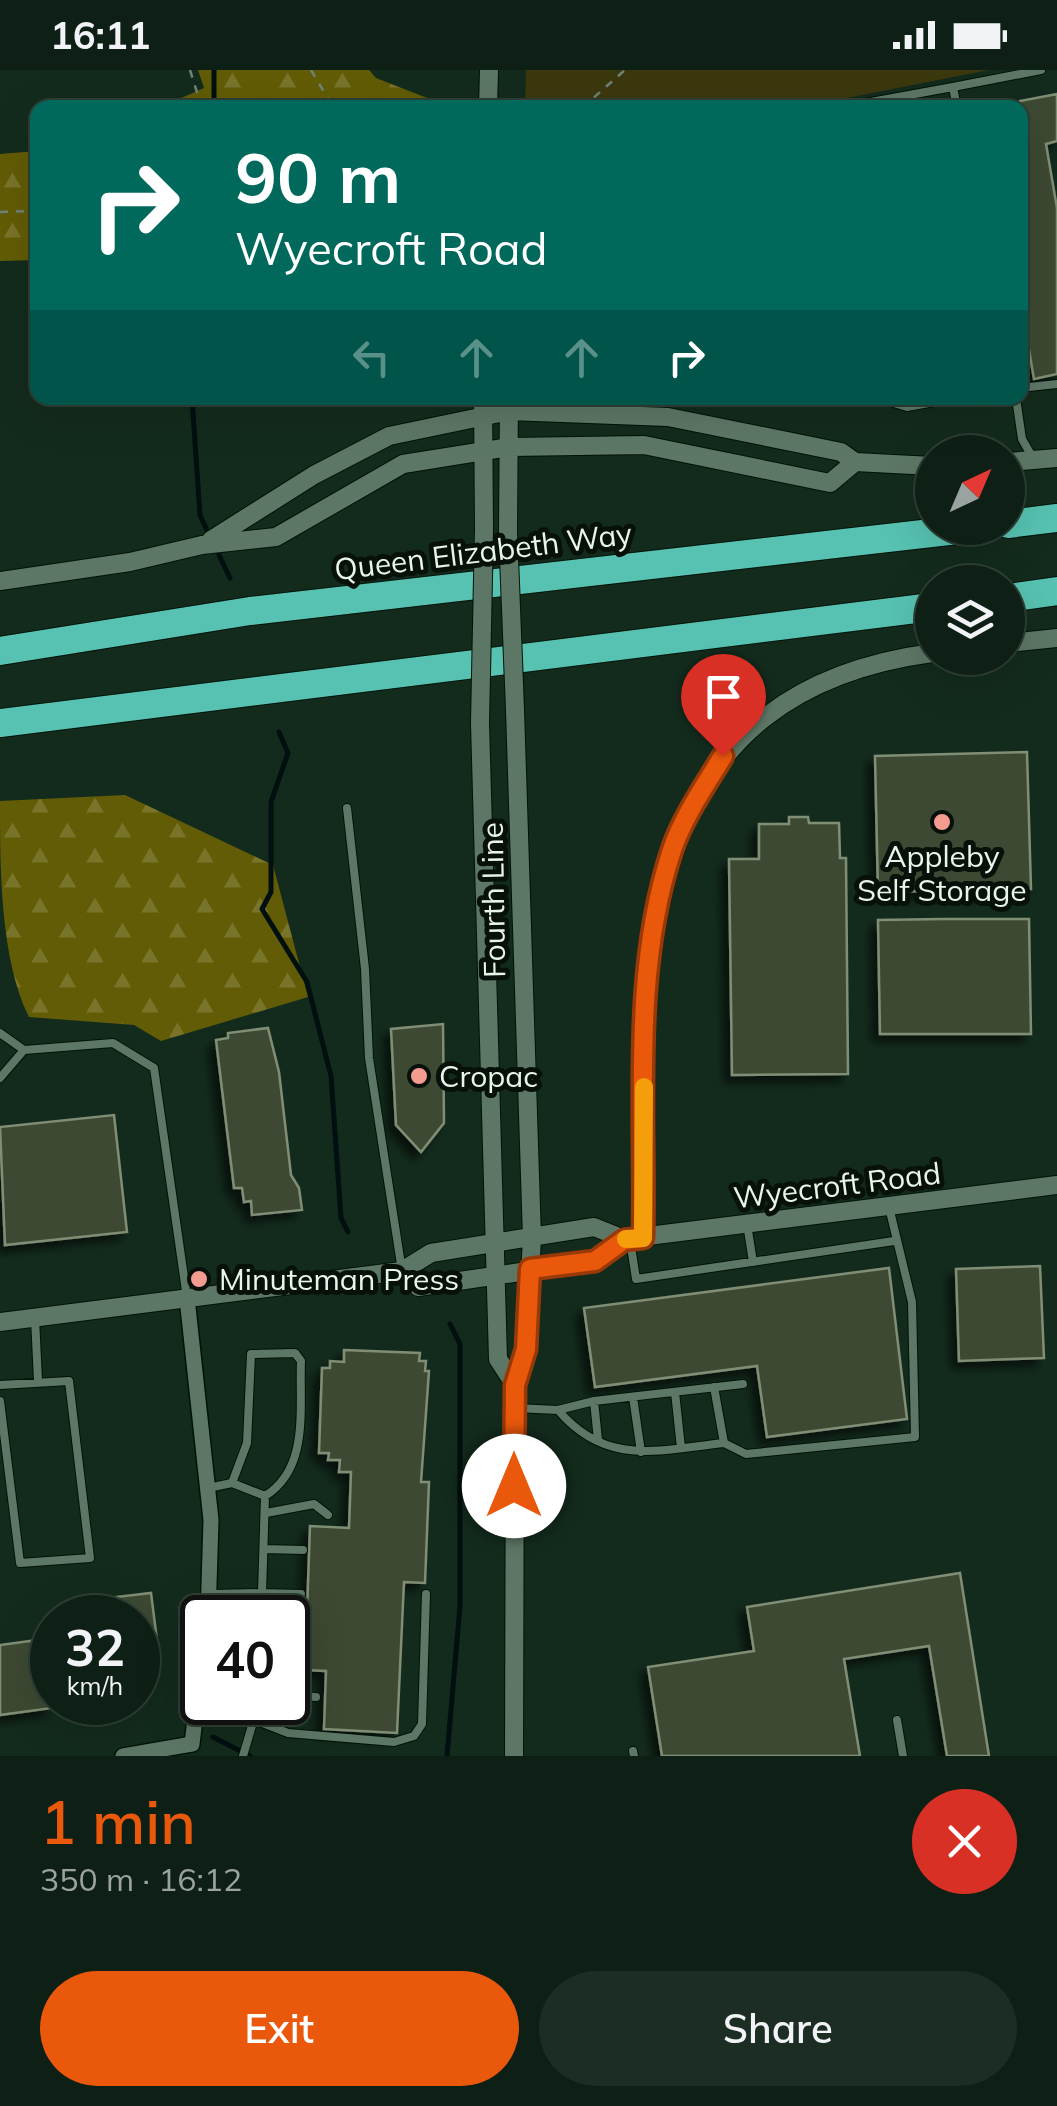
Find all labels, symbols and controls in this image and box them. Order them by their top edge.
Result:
text: 16:11 [50,11,151,59]
text: 90 m [235,133,401,221]
icon: right [70,140,200,270]
text: Wyecroft Road [235,220,548,276]
icon: left [344,330,399,385]
icon: ahead [449,330,504,385]
icon: ahead [554,330,609,385]
icon: right [659,330,714,385]
north arrow [915,435,1025,545]
map controls [915,435,1025,675]
street label: Queen Elizabeth Way [332,514,634,588]
button: layers [915,565,1025,675]
pin [681,654,766,757]
icon: arrive [696,669,751,724]
marker: Appleby Self Storage [931,811,953,833]
street label: Fourth Line [473,822,513,978]
place label: Appleby Self Storage [857,837,1027,909]
place label: Cropac [439,1057,538,1095]
marker: Cropac [408,1065,430,1087]
street label: Wyecroft Road [731,1153,943,1217]
place label: Minuteman Press [219,1260,459,1298]
marker: Minuteman Press [188,1268,210,1290]
position arrow [462,1434,566,1538]
speed limit sign: 40 [180,1595,310,1725]
text: 32 [65,1616,125,1679]
text: km/h [67,1670,123,1701]
text: 1 min [40,1784,196,1859]
button: close [912,1789,1017,1894]
text: 350 m · 16:12 [40,1859,242,1899]
button: Exit [40,1971,519,2086]
button: Share [539,1971,1017,2086]

